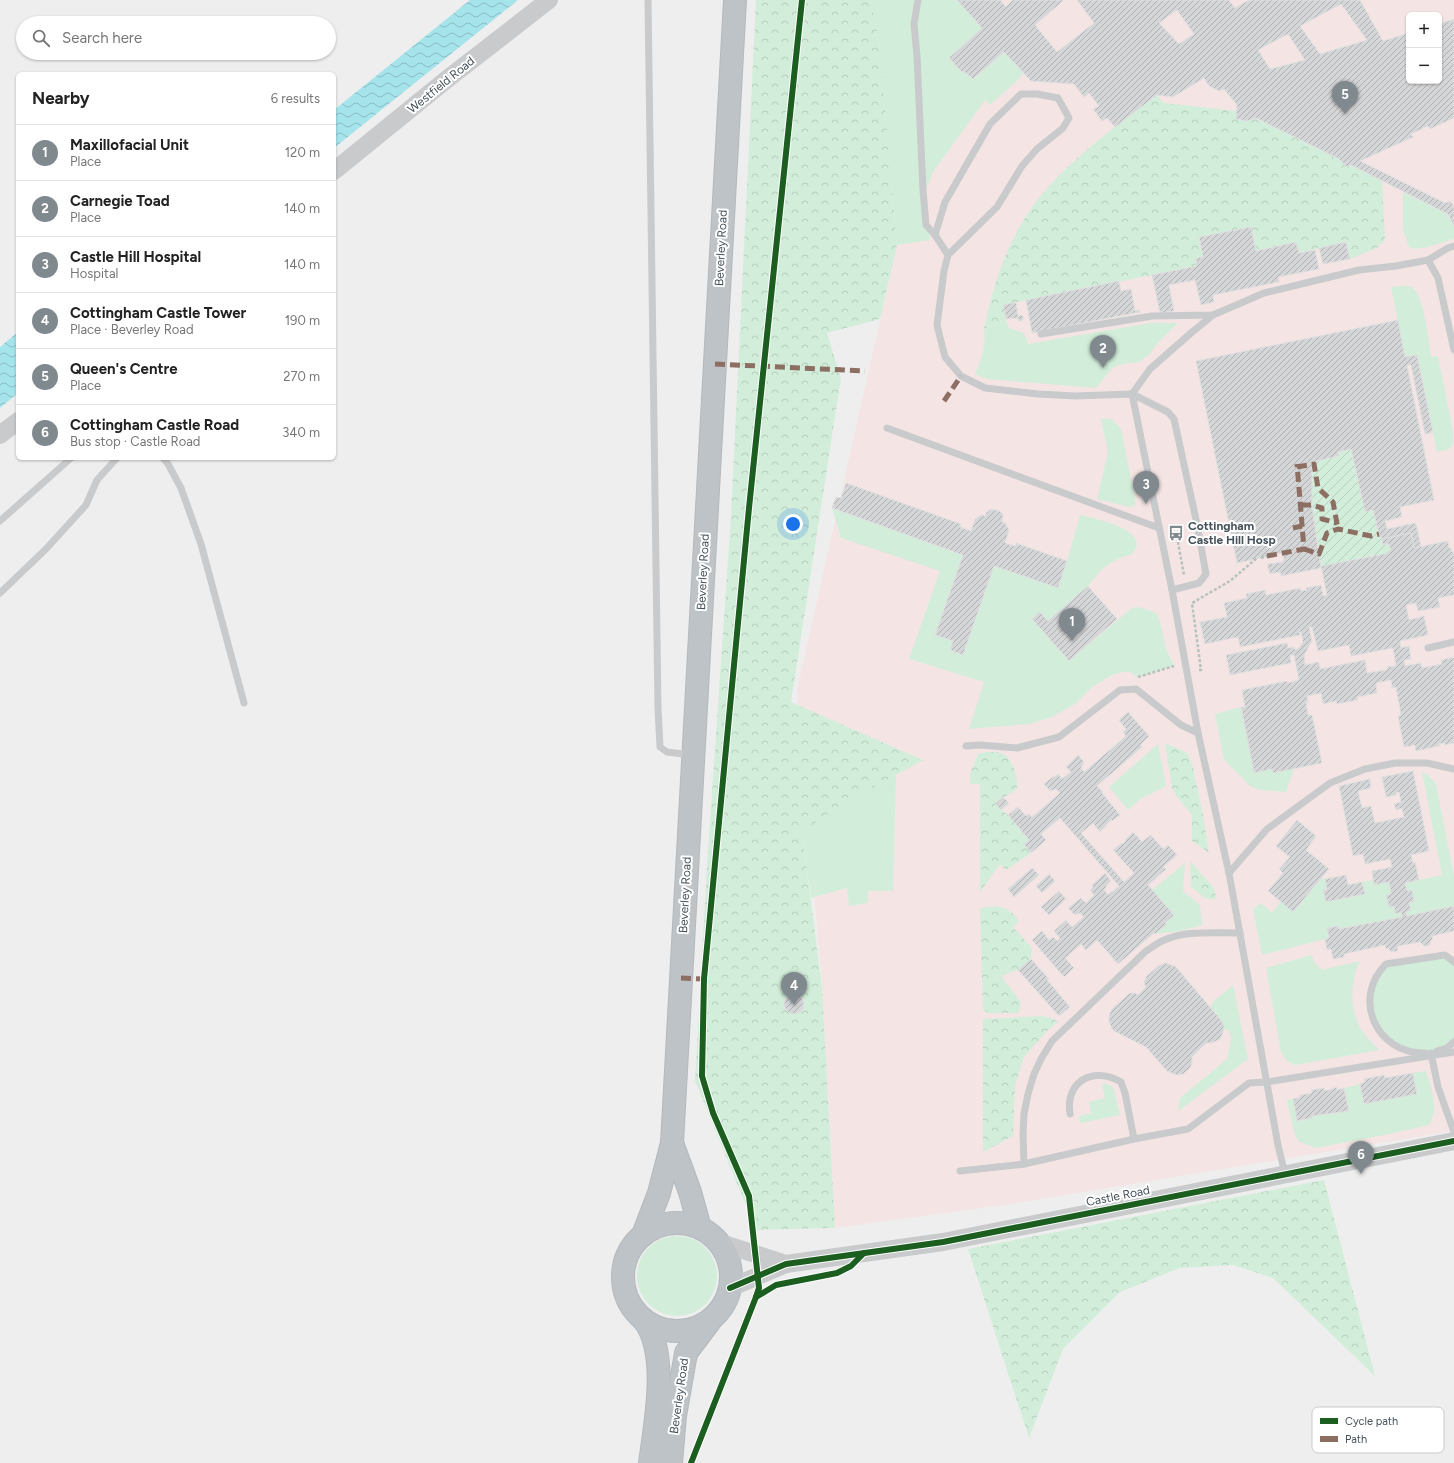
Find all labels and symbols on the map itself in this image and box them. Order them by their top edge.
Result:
street label: Westfield Road [405,54,477,116]
pin: 5 [1332,81,1358,114]
street label: Beverley Road [712,209,730,287]
pin: 2 [1090,335,1116,368]
pin: 3 [1133,471,1159,504]
your location [783,514,803,534]
place label: Cottingham Castle Hill Hosp [1188,519,1276,547]
bus stop icon: Cottingham Castle Hill Hosp [1167,524,1185,542]
street label: Beverley Road [694,533,712,611]
pin: 1 [1059,608,1085,641]
street label: Beverley Road [676,856,694,934]
pin: 4 [781,972,807,1005]
pin: 6 [1348,1141,1374,1174]
street label: Castle Road [1085,1183,1151,1209]
street label: Beverley Road [667,1357,691,1435]
legend [1312,1407,1444,1453]
text: Cycle path [1345,1415,1398,1428]
text: Path [1345,1433,1367,1446]

